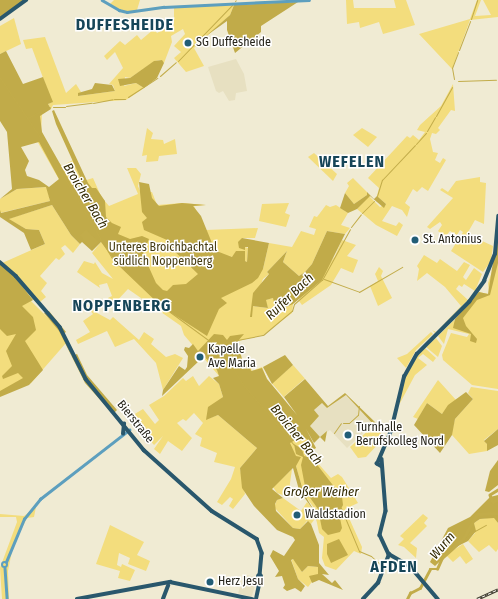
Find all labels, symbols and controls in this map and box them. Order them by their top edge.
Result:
district label: DUFFESHEIDE [76,15,174,35]
place label: SG Duffesheide [196,36,271,50]
marker: SG Duffesheide [183,38,193,48]
district label: WEFELEN [319,152,385,172]
water label: Broicher Bach [59,160,111,232]
place label: St. Antonius [423,233,482,247]
marker: St. Antonius [410,235,420,245]
park label: Unteres Broichbachtal südlich Noppenberg [109,241,217,269]
water label: Ruifer Bach [263,270,317,324]
district label: NOPPENBERG [73,296,171,316]
place label: Kapelle Ave Maria [208,343,256,371]
marker: Kapelle Ave Maria [195,352,205,362]
street label: Bierstraße [113,398,157,446]
water label: Broicher Bach [267,401,325,469]
place label: Turnhalle Berufskolleg Nord [356,421,444,449]
marker: Turnhalle Berufskolleg Nord [343,430,353,440]
water label: Großer Weiher [283,484,359,500]
place label: Waldstadion [305,508,366,522]
marker: Waldstadion [292,510,302,520]
water label: Wurm [427,529,459,563]
district label: AFDEN [370,557,418,577]
place label: Herz Jesu [218,575,263,589]
marker: Herz Jesu [205,577,215,587]

